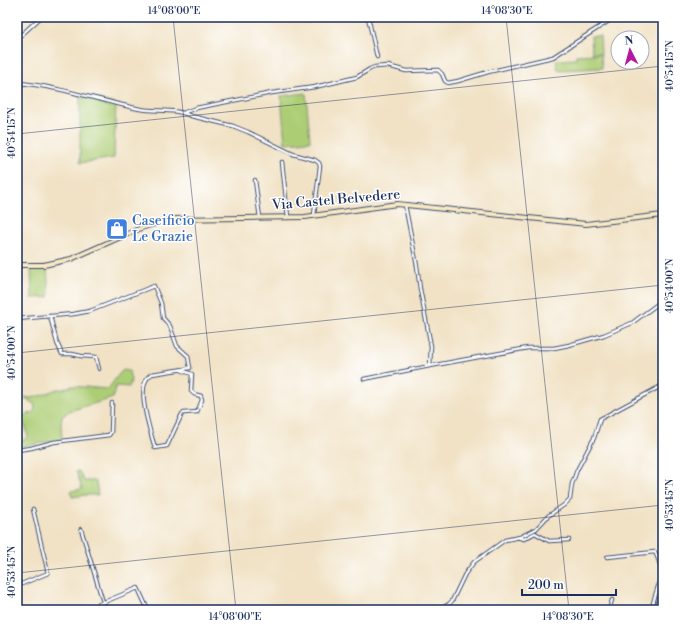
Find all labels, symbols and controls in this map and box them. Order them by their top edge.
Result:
text: 14°08'00"E [148,5,200,17]
text: 14°08'30"E [481,5,533,17]
north arrow [610,30,650,70]
text: N [624,34,634,48]
text: 40°54'15"N [664,40,676,92]
text: 40°54'15"N [6,107,18,159]
street label: Via Castel Belvedere [270,185,401,215]
place label: Caseificio Le Grazie [132,212,195,246]
shop icon: Caseificio Le Grazie [104,216,130,242]
text: 40°54'00"N [664,258,676,313]
text: 40°54'00"N [6,325,18,380]
text: 40°53'45"N [664,478,676,531]
text: 40°53'45"N [6,545,18,598]
scale bar [522,571,616,597]
text: 200 m [528,578,564,593]
text: 14°08'00"E [209,611,261,623]
text: 14°08'30"E [542,611,594,623]

